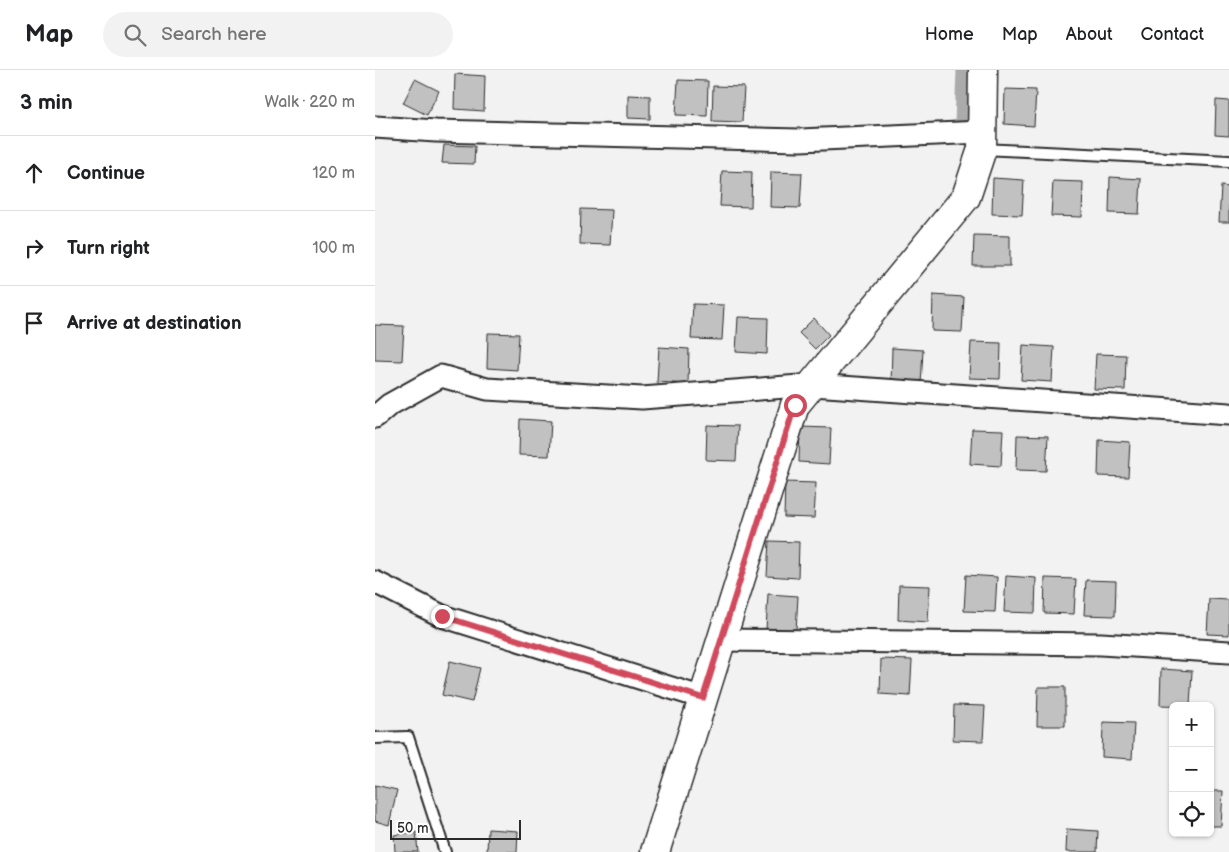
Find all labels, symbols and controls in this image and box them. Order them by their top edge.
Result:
search box [103,12,453,57]
text: Map [25,20,73,49]
icon: search [121,21,149,49]
text: Search here [161,23,267,46]
text: Home [925,24,974,45]
text: Map [1002,24,1038,45]
text: About [1066,24,1113,45]
text: Contact [1141,24,1204,45]
text: 3 min [20,90,73,115]
text: Walk · 220 m [265,93,355,112]
icon: ahead [20,159,48,187]
text: Continue [67,162,145,185]
text: 120 m [312,164,355,183]
icon: right [20,234,48,262]
text: Turn right [67,237,150,260]
text: 100 m [312,239,355,258]
icon: arrive [20,309,48,337]
text: Arrive at destination [67,312,242,335]
route start [784,394,807,417]
route end [431,605,454,628]
map controls [1169,702,1214,837]
button: + [1169,702,1214,747]
button: − [1169,747,1214,792]
button: locate [1169,792,1214,837]
scale bar [390,817,521,840]
text: 50 m [397,820,429,837]

